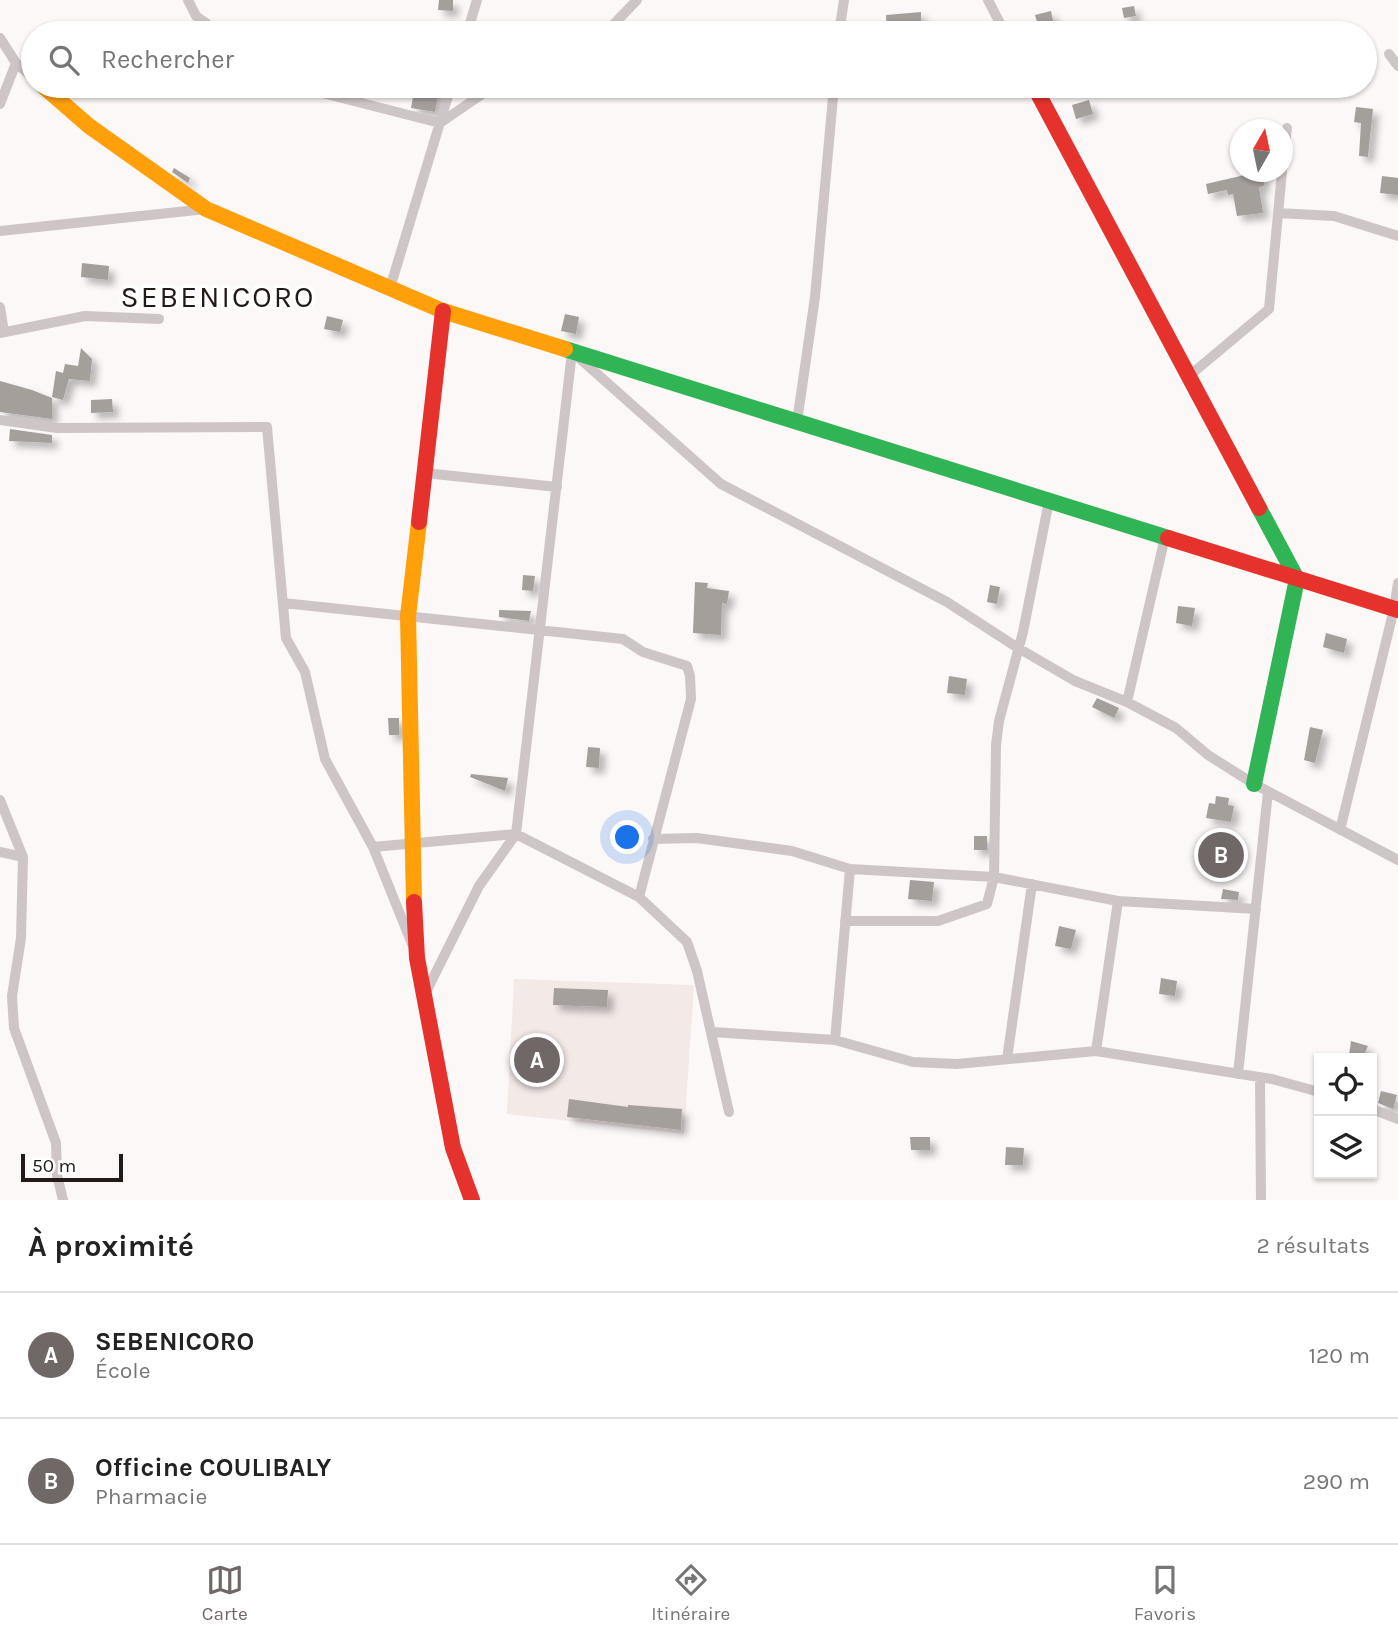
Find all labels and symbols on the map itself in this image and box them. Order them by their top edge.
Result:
north arrow [1230,119,1293,182]
district label: SEBENICORO [121,279,315,315]
your location [610,820,644,854]
pin: B [1198,829,1244,881]
pin: A [514,1034,560,1086]
scale bar [21,1151,122,1183]

